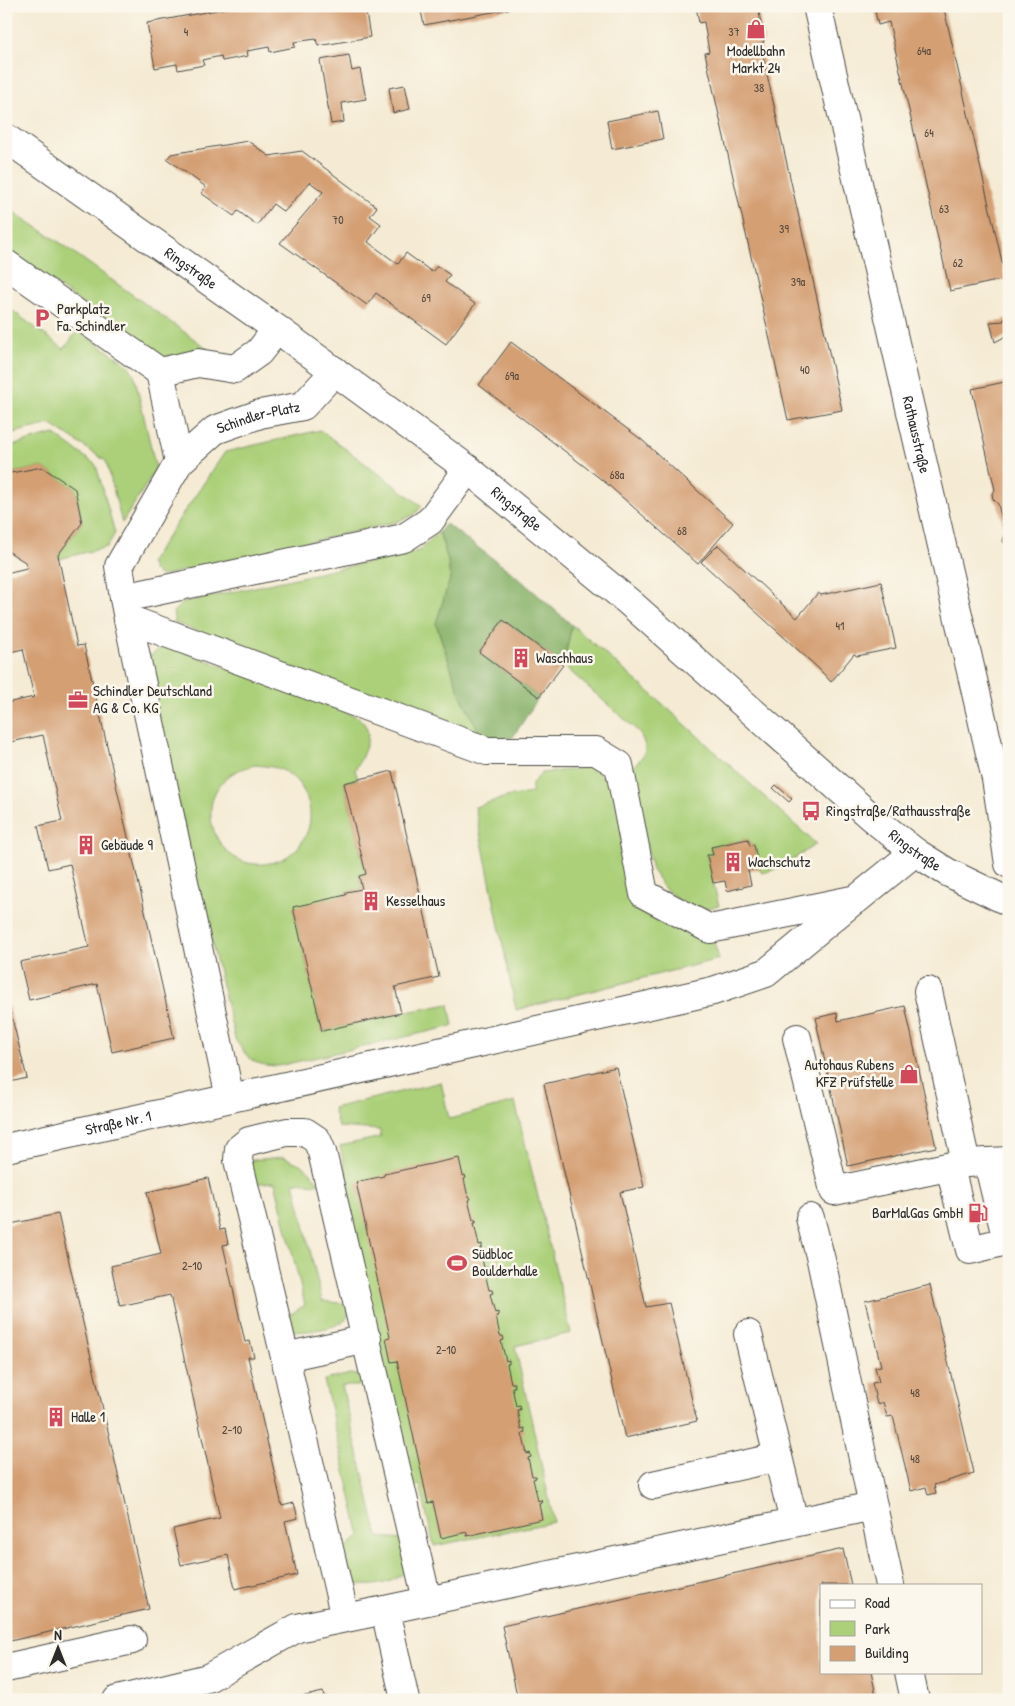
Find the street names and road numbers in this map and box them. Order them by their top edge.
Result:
street label: Ringstraße [160,242,222,294]
street label: Rathausstraße [898,394,936,475]
street label: Schindler-Platz [214,396,302,439]
street label: Ringstraße [487,481,547,536]
street label: Ringstraße [884,824,945,876]
street label: Straße Nr. 1 [83,1105,153,1140]

